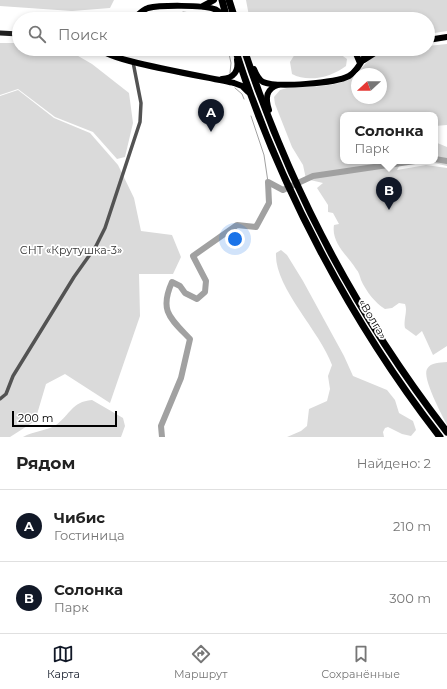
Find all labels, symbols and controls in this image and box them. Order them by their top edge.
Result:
search box [12,12,435,56]
icon: search [26,23,48,45]
text: Поиск [58,25,107,44]
north arrow [351,68,387,104]
pin: A [198,99,224,132]
popup [340,112,438,164]
text: Солонка [354,121,424,140]
text: Парк [354,140,389,156]
pin: B [376,177,402,210]
your location [225,229,245,249]
park label: СНТ «Крутушка-3» [20,243,122,257]
street label: «Волга» [356,296,390,342]
scale bar [12,409,117,428]
text: 200 m [18,411,53,425]
text: Рядом [16,453,75,473]
text: Найдено: 2 [357,455,431,471]
text: Чибис [54,508,105,527]
text: A [24,518,34,534]
text: 210 m [393,518,431,534]
text: Гостиница [54,527,125,543]
text: Солонка [54,580,123,599]
text: B [24,590,34,606]
text: 300 m [389,590,431,606]
text: Парк [54,599,89,615]
tab: Карта [47,643,80,681]
tab: Маршрут [174,643,227,681]
tab: Сохранённые [321,643,400,681]

